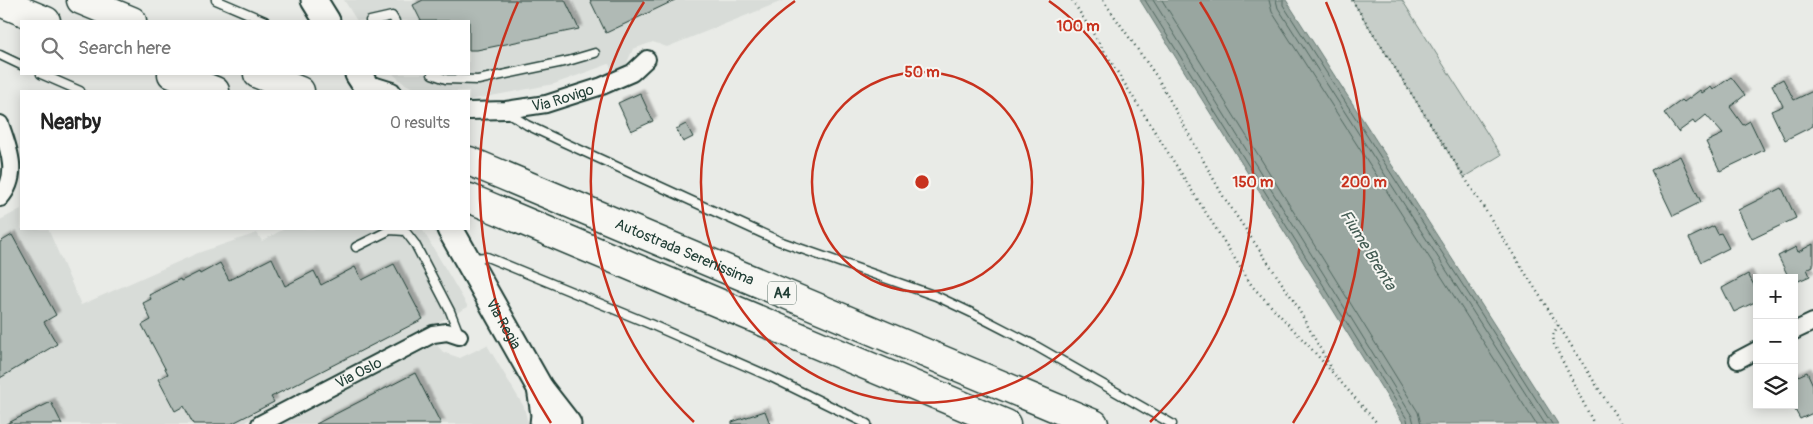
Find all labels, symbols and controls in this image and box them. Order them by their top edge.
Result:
text: 100 m [1057,17,1099,36]
search box [20,20,470,75]
icon: search [38,34,66,62]
text: Search here [78,36,171,60]
text: 50 m [905,63,939,82]
street label: Via Rovigo [530,80,596,116]
text: Nearby [40,109,101,136]
text: 0 results [390,113,450,133]
centre of rings [913,173,931,191]
text: 150 m [1233,173,1273,192]
text: 200 m [1341,173,1387,192]
water label: Fiume Brenta [1336,206,1401,295]
street label: Autostrada Serenissima [612,214,757,289]
map controls [1753,274,1798,409]
button: + [1753,274,1798,319]
road number: A4 [768,282,796,304]
street label: Via Regia [482,295,526,353]
button: − [1753,319,1798,364]
street label: Via Oslo [332,353,385,393]
button: layers [1753,364,1798,409]

